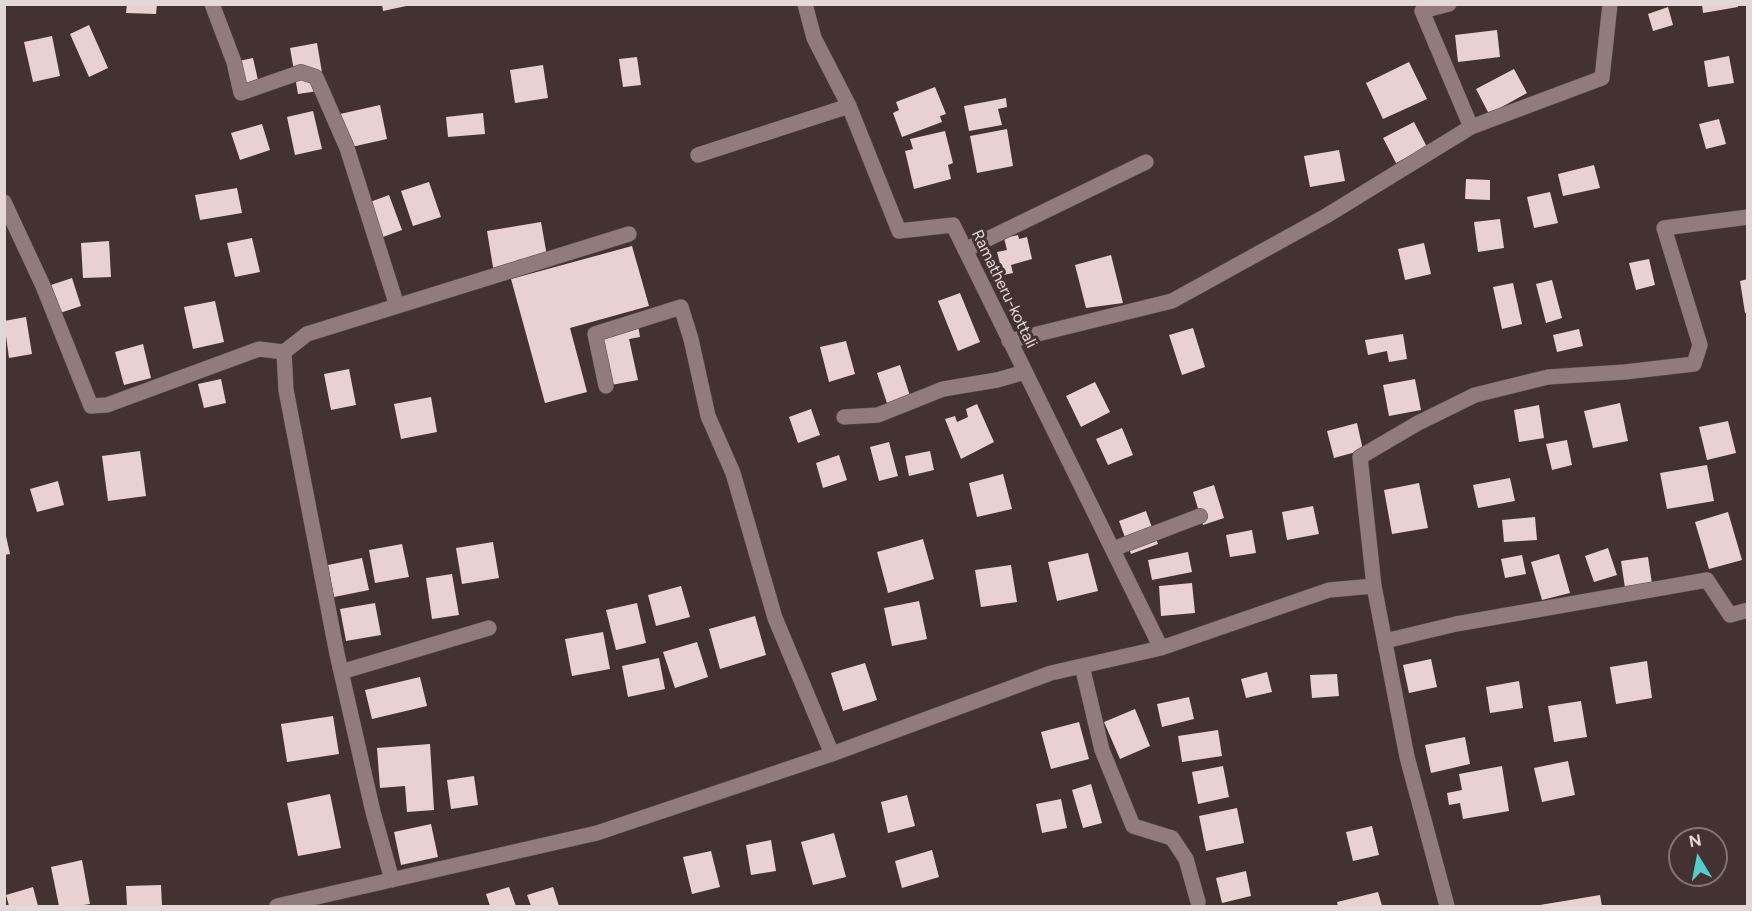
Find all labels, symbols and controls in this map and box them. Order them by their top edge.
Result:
street label: Ramatheru-kottali [967,227,1041,351]
north arrow [1668,827,1728,887]
text: N [1687,830,1703,851]

